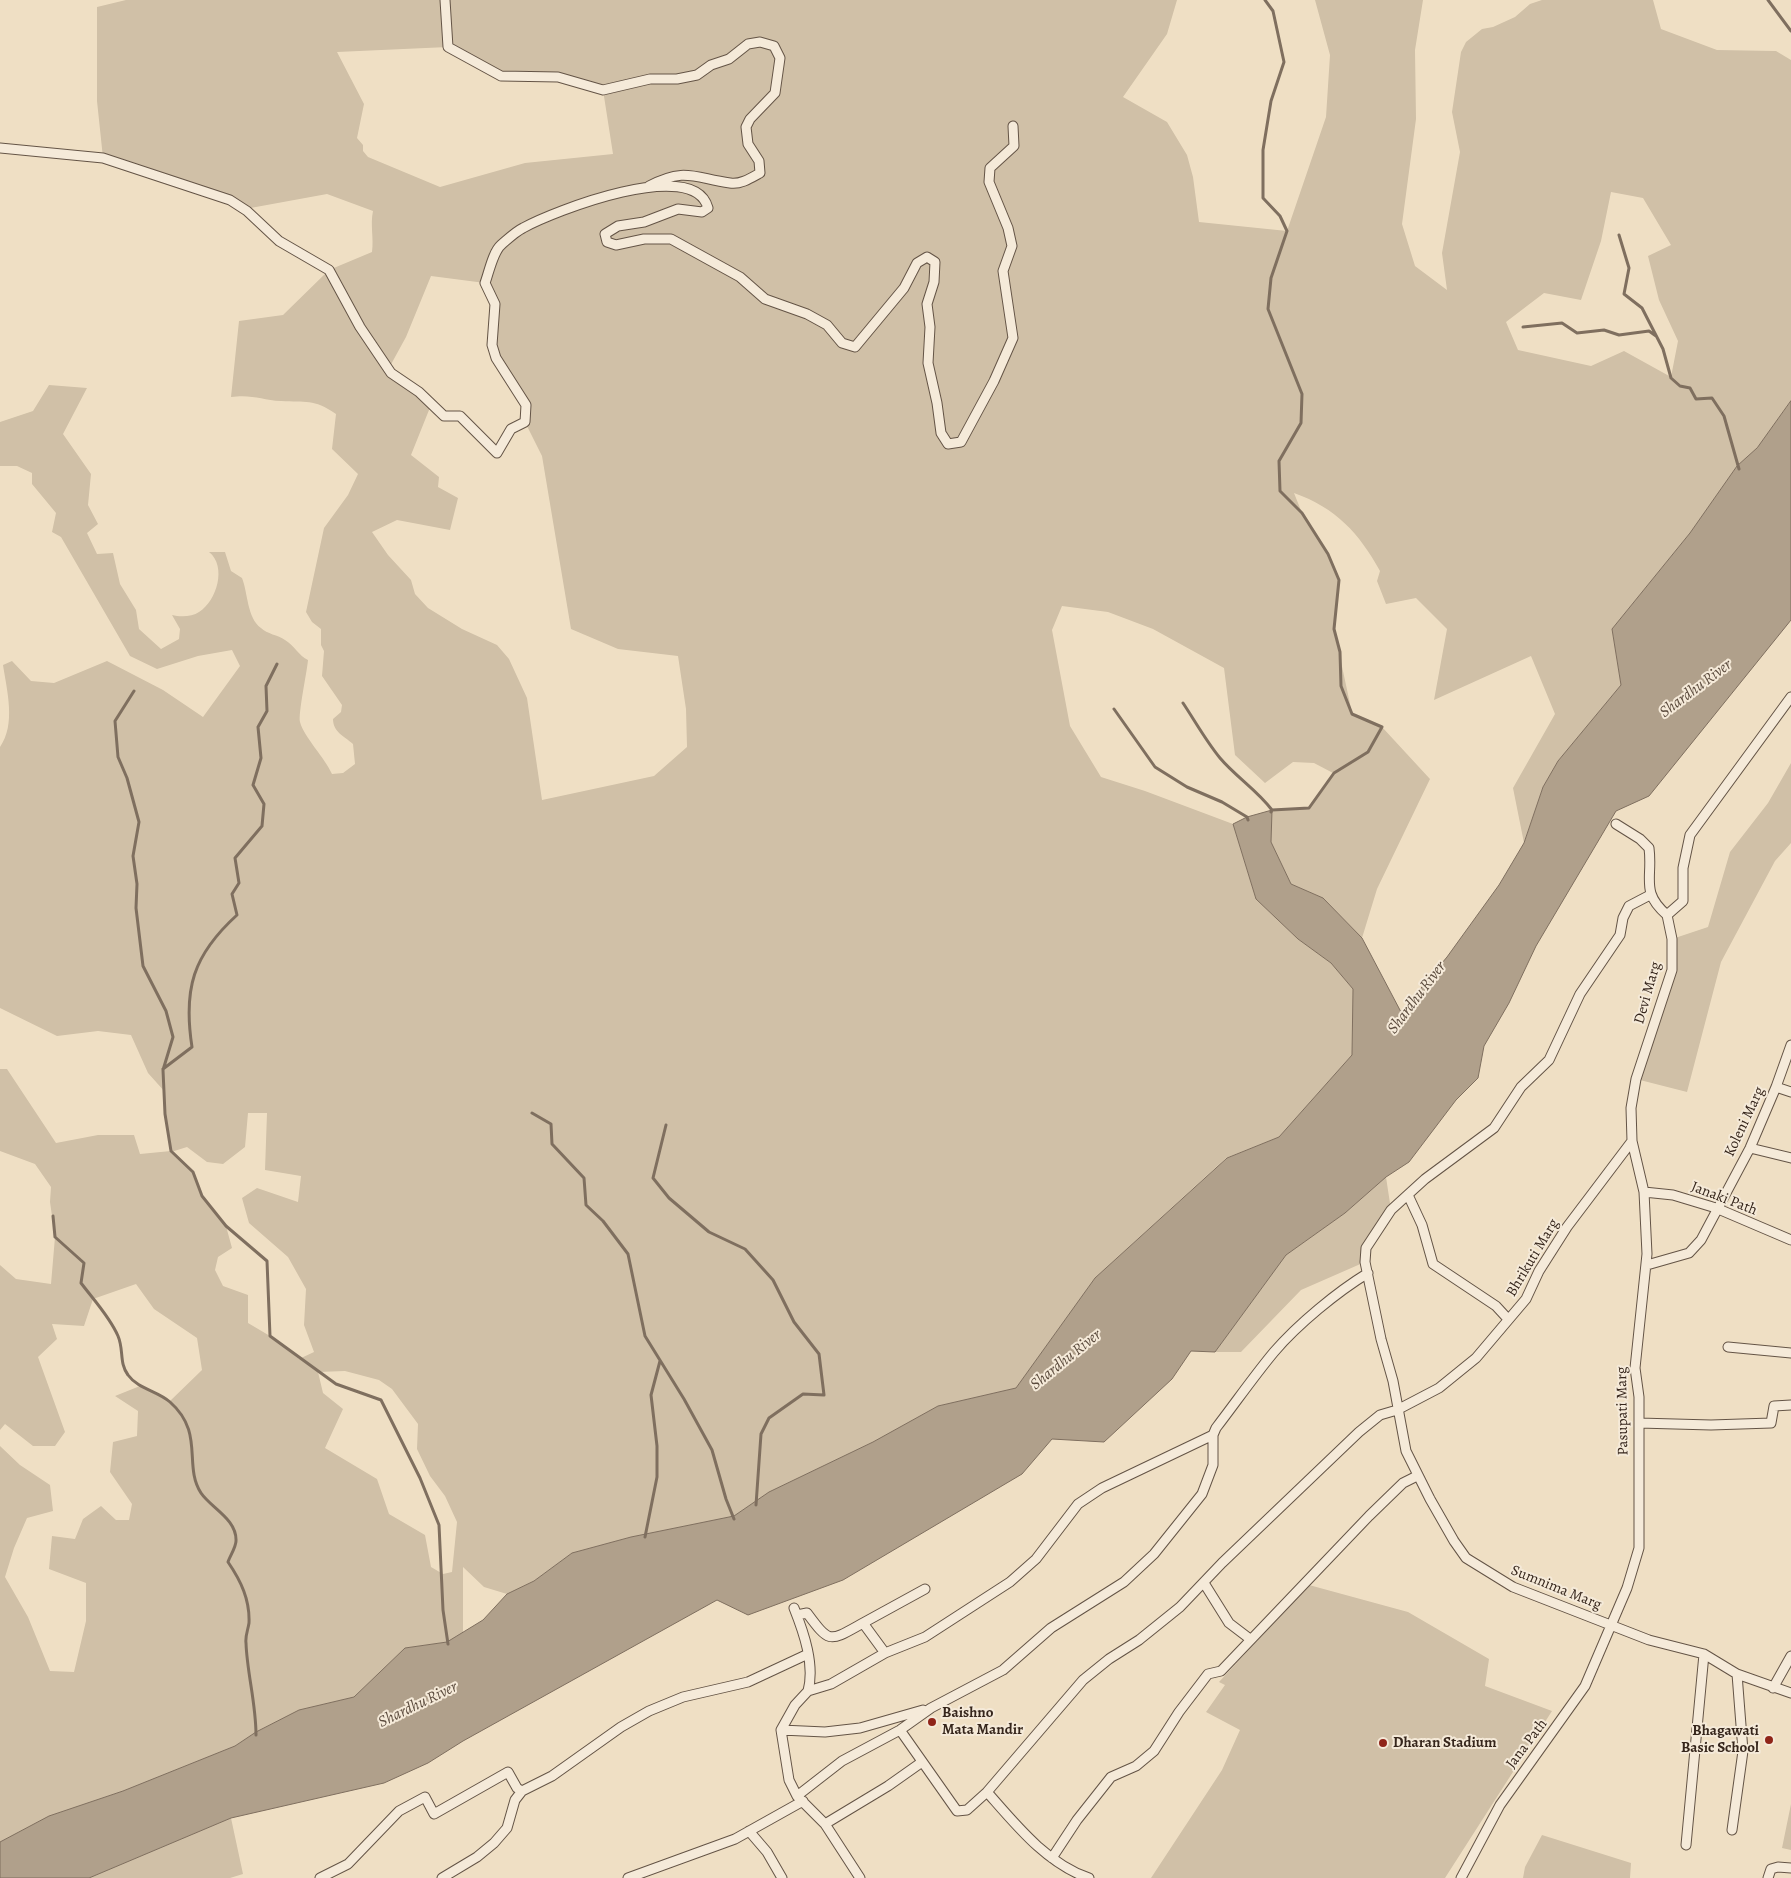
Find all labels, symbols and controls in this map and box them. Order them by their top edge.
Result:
water label: Shardhu River [1656,656,1736,722]
water label: Shardhu River [1384,958,1450,1038]
street label: Devi Marg [1631,960,1665,1026]
street label: Koleni Marg [1721,1084,1769,1160]
street label: Janaki Path [1688,1178,1760,1220]
street label: Bhrikuti Marg [1503,1216,1563,1300]
water label: Shardhu River [1027,1326,1105,1394]
street label: Pasupati Marg [1613,1366,1633,1456]
street label: Sumnima Marg [1508,1562,1604,1614]
water label: Shardhu River [375,1678,461,1732]
place label: Baishno Mata Mandir [942,1704,1023,1739]
marker: Baishno Mata Mandir [926,1716,938,1728]
street label: Jana Path [1502,1716,1552,1772]
place label: Bhagawati Basic School [1681,1722,1759,1757]
place label: Dharan Stadium [1393,1734,1497,1752]
marker: Bhagawati Basic School [1763,1734,1775,1746]
marker: Dharan Stadium [1377,1737,1389,1749]

